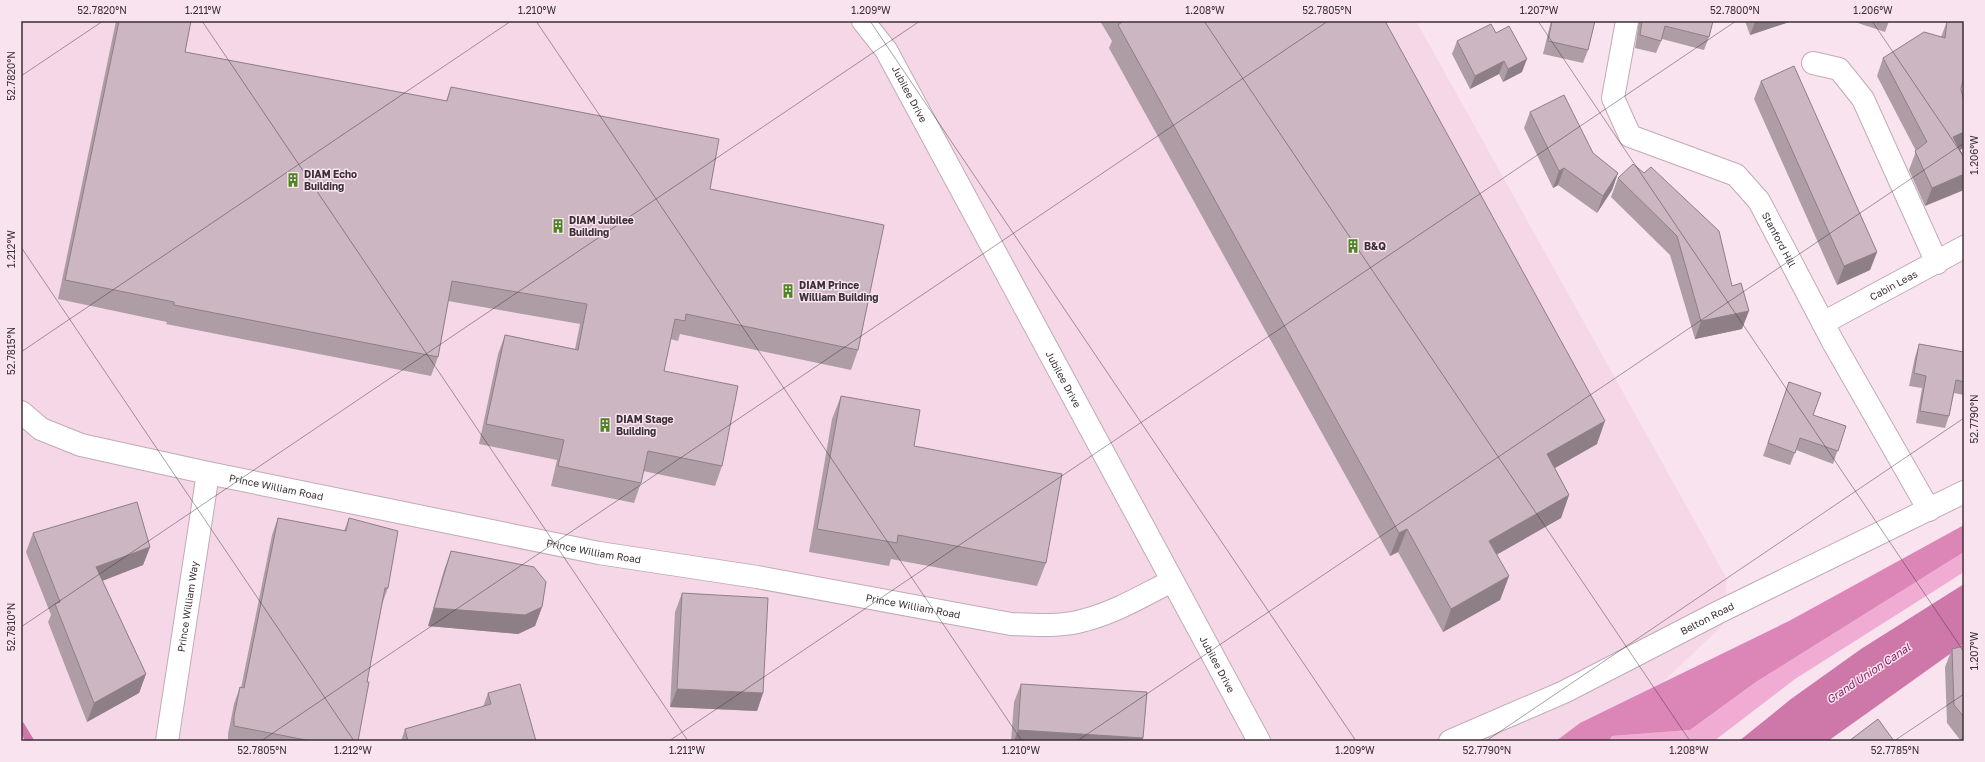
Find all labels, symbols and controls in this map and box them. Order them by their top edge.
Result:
text: 52.7820°N [77,4,127,16]
text: 1.211°W [185,4,221,16]
text: 1.210°W [518,4,556,16]
text: 1.209°W [851,4,891,16]
text: 1.208°W [1185,4,1225,16]
text: 52.7805°N [1302,4,1352,16]
text: 1.207°W [1520,4,1559,16]
text: 52.7800°N [1710,4,1760,16]
text: 1.206°W [1853,4,1893,16]
text: 52.7820°N [5,51,17,101]
street label: Jubilee Drive [890,64,930,125]
text: 1.206°W [1968,135,1980,175]
place label: DIAM Echo Building [304,168,357,192]
building icon: DIAM Echo Building [285,172,301,188]
street label: Stanford Hill [1760,210,1799,269]
place label: DIAM Jubilee Building [569,214,634,238]
building icon: DIAM Jubilee Building [550,218,566,234]
text: 1.212°W [5,230,17,268]
building icon: B&Q [1345,238,1361,254]
place label: B&Q [1364,240,1386,252]
street label: Cabin Leas [1868,267,1919,303]
place label: DIAM Prince William Building [799,279,878,303]
building icon: DIAM Prince William Building [780,283,796,299]
text: 52.7815°N [5,327,17,375]
street label: Jubilee Drive [1044,349,1084,410]
text: 52.7790°N [1968,395,1980,443]
place label: DIAM Stage Building [616,413,674,437]
building icon: DIAM Stage Building [597,417,613,433]
street label: Prince William Road [228,471,324,502]
street label: Prince William Road [545,536,642,565]
street label: Prince William Way [175,560,200,653]
street label: Prince William Road [865,591,961,621]
street label: Belton Road [1678,600,1736,637]
text: 52.7810°N [5,603,17,651]
text: 1.207°W [1968,631,1980,670]
street label: Jubilee Drive [1197,634,1238,695]
water label: Grand Union Canal [1824,640,1913,706]
text: 52.7805°N [237,744,287,756]
text: 1.212°W [334,744,372,756]
text: 1.211°W [669,744,705,756]
text: 1.210°W [1002,744,1040,756]
text: 1.209°W [1335,744,1375,756]
text: 52.7790°N [1463,744,1511,756]
text: 1.208°W [1669,744,1709,756]
text: 52.7785°N [1871,744,1919,756]

